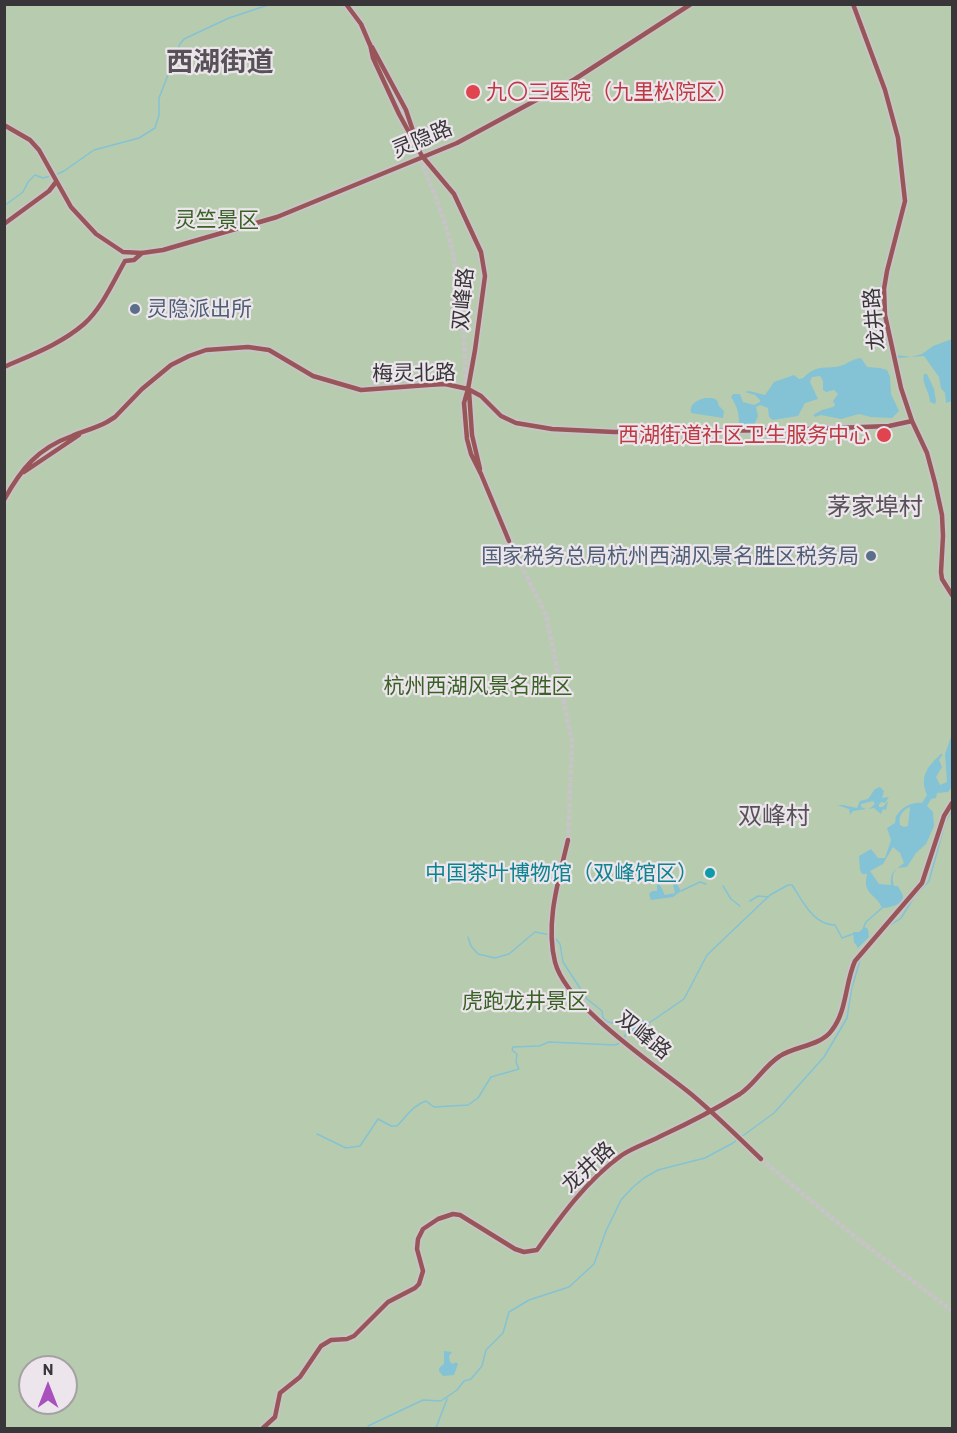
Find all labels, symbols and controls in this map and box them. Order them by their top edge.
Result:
district label: 西湖街道 [166,46,274,78]
place label: 九〇三医院（九里松院区） [486,79,738,105]
marker: 九〇三医院（九里松院区） [464,83,482,101]
street label: 灵隐路 [388,115,456,163]
park label: 灵竺景区 [175,207,259,233]
street label: 双峰路 [448,267,478,331]
street label: 龙井路 [859,287,889,351]
place label: 灵隐派出所 [147,296,252,322]
marker: 灵隐派出所 [128,302,142,316]
street label: 梅灵北路 [372,360,456,386]
place label: 西湖街道社区卫生服务中心 [618,422,870,448]
marker: 西湖街道社区卫生服务中心 [875,426,893,444]
district label: 茅家埠村 [827,493,923,521]
place label: 国家税务总局杭州西湖风景名胜区税务局 [481,543,859,569]
marker: 国家税务总局杭州西湖风景名胜区税务局 [864,549,878,563]
park label: 杭州西湖风景名胜区 [384,673,572,699]
district label: 双峰村 [738,802,810,830]
place label: 中国茶叶博物馆（双峰馆区） [425,860,698,886]
marker: 中国茶叶博物馆（双峰馆区） [703,866,717,880]
park label: 虎跑龙井景区 [462,988,588,1014]
street label: 双峰路 [612,1005,676,1065]
street label: 龙井路 [556,1136,620,1198]
north arrow [18,1355,78,1415]
text: N [43,1359,53,1378]

